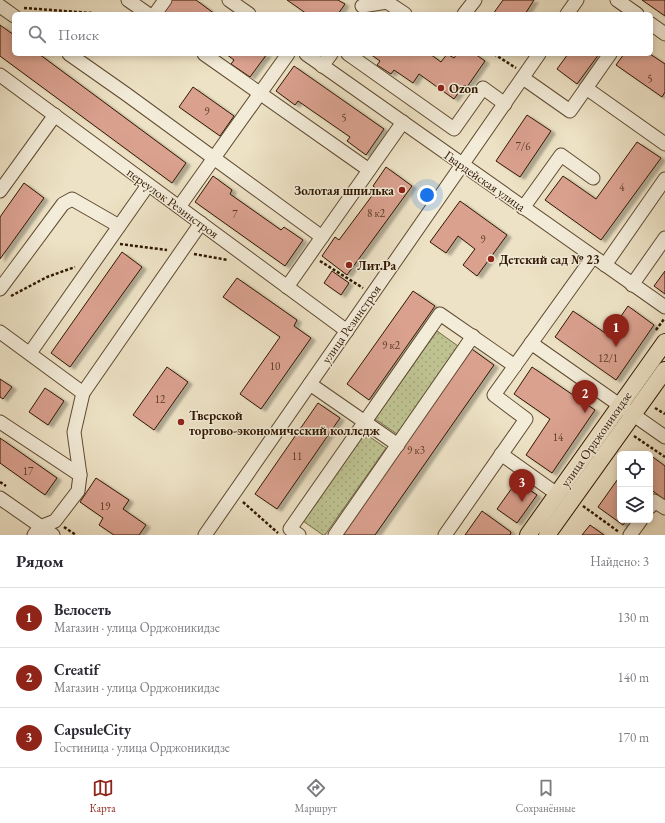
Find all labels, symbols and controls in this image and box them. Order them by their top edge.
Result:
search box [12,12,653,56]
icon: search [26,23,48,45]
text: Поиск [58,25,99,44]
house number: 5 [647,71,653,85]
place label: Ozon [449,80,479,97]
marker: Ozon [436,83,446,93]
house number: 9 [204,104,210,118]
house number: 5 [341,110,347,124]
house number: 7/6 [516,139,531,153]
street label: Гвардейская улица [441,147,530,216]
street label: переулок Резинстроя [124,164,223,242]
house number: 4 [619,180,625,194]
place label: Золотая шпилька [294,182,394,199]
marker: Золотая шпилька [397,185,407,195]
your location [417,185,437,205]
house number: 8 к2 [367,206,386,220]
house number: 7 [232,207,238,221]
house number: 9 [480,232,486,246]
place label: Детский сад № 23 [499,251,600,268]
marker: Детский сад № 23 [486,254,496,264]
place label: Лит.Ра [357,257,396,274]
marker: Лит.Ра [344,260,354,270]
street label: улица Резинстроя [317,281,385,367]
pin: 1 [603,314,629,347]
house number: 9 к2 [382,338,401,352]
house number: 12/1 [598,351,618,365]
house number: 10 [270,359,280,373]
pin: 2 [572,380,598,413]
street label: улица Орджоникидзе [557,388,635,490]
house number: 12 [155,392,166,406]
place label: Тверской торгово-экономический колледж [189,407,381,439]
marker: Тверской торгово-экономический колледж [176,417,186,427]
house number: 14 [553,430,564,444]
house number: 9 к3 [407,443,425,457]
house number: 11 [292,449,302,463]
map controls [617,451,653,523]
button: locate [617,451,653,487]
house number: 17 [23,464,34,478]
pin: 3 [509,469,535,502]
button: layers [617,487,653,523]
house number: 19 [100,499,111,513]
text: Рядом [16,550,64,572]
text: Найдено: 3 [590,553,649,570]
text: Велосеть [54,600,111,619]
text: 1 [26,609,32,626]
text: 130 m [618,609,649,626]
text: Магазин · улица Орджоникидзе [54,619,220,636]
text: Creatif [54,660,99,679]
text: 2 [26,669,32,686]
text: 140 m [618,669,649,686]
text: Магазин · улица Орджоникидзе [54,679,220,696]
text: CapsuleCity [54,720,131,739]
text: 3 [26,729,32,746]
text: 170 m [618,729,649,746]
text: Гостиница · улица Орджоникидзе [54,739,230,756]
tab: Карта [89,777,116,815]
tab: Маршрут [295,777,337,815]
tab: Сохранённые [516,777,576,815]

